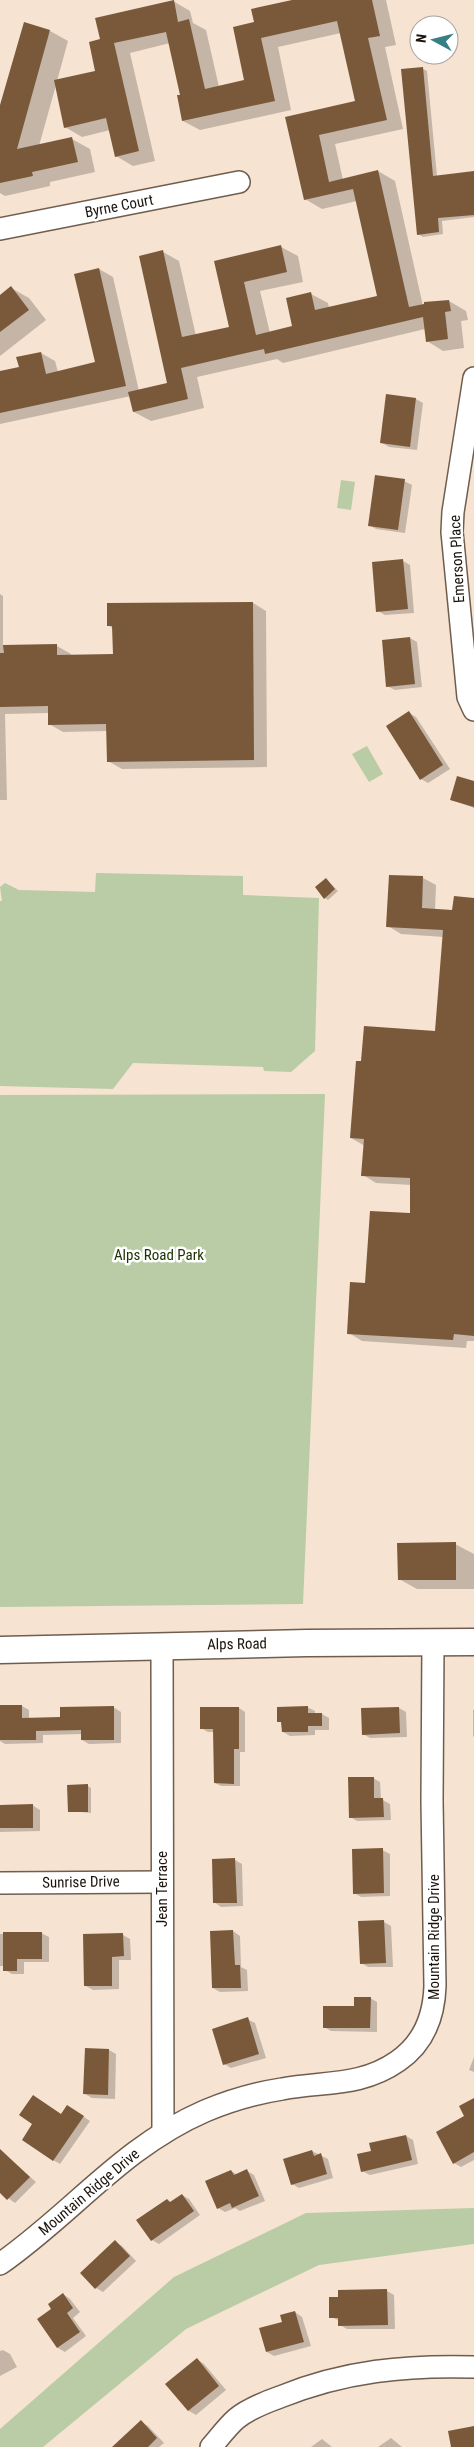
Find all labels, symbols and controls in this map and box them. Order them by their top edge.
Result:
north arrow [409,15,459,65]
text: N [413,33,430,44]
street label: Byrne Court [83,191,155,221]
street label: Emerson Place [446,514,468,604]
park label: Alps Road Park [114,1246,204,1264]
street label: Alps Road [207,1634,267,1654]
street label: Jean Terrace [153,1851,171,1927]
street label: Sunrise Drive [42,1872,120,1892]
street label: Mountain Ridge Drive [425,1874,443,2000]
street label: Mountain Ridge Drive [35,2145,143,2239]

